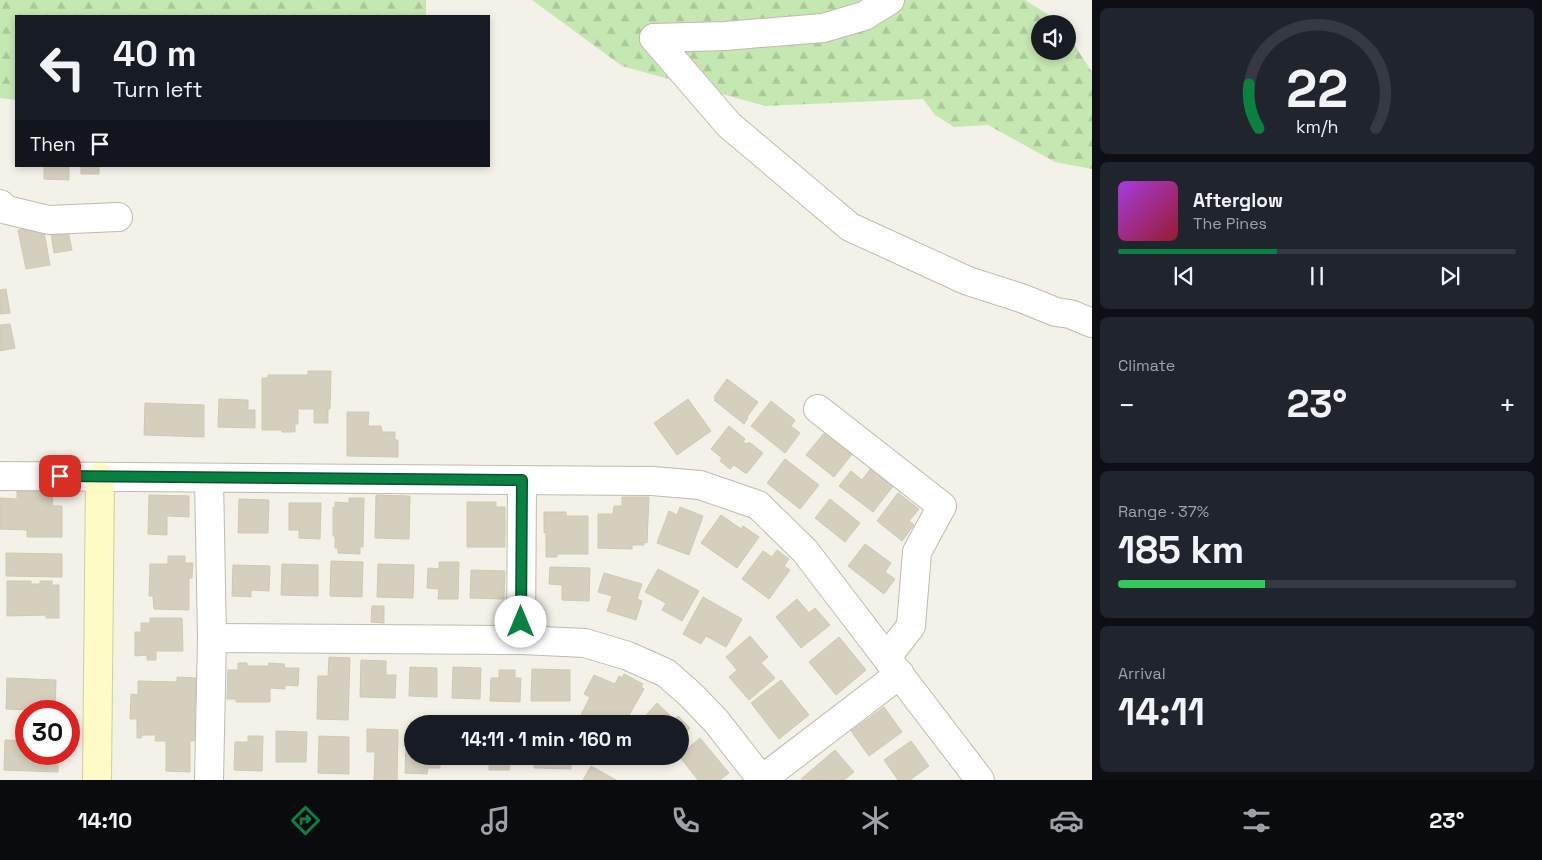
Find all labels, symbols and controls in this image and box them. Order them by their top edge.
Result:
map controls [1031,15,1076,60]
button: sound [1031,15,1076,60]
text: 40 m [113,32,197,76]
icon: left [30,35,95,100]
text: 22 [1286,56,1348,122]
text: Turn left [113,75,203,103]
text: km/h [1296,115,1338,138]
icon: arrive [86,130,114,158]
text: Then [30,132,76,157]
text: Afterglow [1193,188,1283,213]
text: The Pines [1193,213,1267,234]
icon: previous [1170,262,1198,290]
icon: pause [1303,262,1331,290]
icon: next [1436,262,1464,290]
text: Climate [1118,355,1175,376]
text: 23° [1287,380,1347,428]
text: − [1118,387,1135,423]
text: + [1499,387,1516,423]
pin [39,455,81,497]
icon: arrive [46,462,74,490]
text: Range · 37% [1118,501,1209,522]
text: 185 km [1118,526,1244,574]
position arrow [494,595,546,647]
text: Arrival [1118,663,1166,684]
text: 14:11 [1118,688,1205,736]
speed limit sign: 30 [15,700,80,765]
text: 14:11 · 1 min · 160 m [461,727,632,752]
icon: directions [288,803,323,838]
icon: music [478,803,513,838]
icon: phone [668,803,703,838]
icon: climate [858,803,893,838]
icon: car [1049,803,1084,838]
icon: filters [1239,803,1274,838]
text: 14:10 [78,806,132,834]
text: 23° [1429,806,1464,834]

